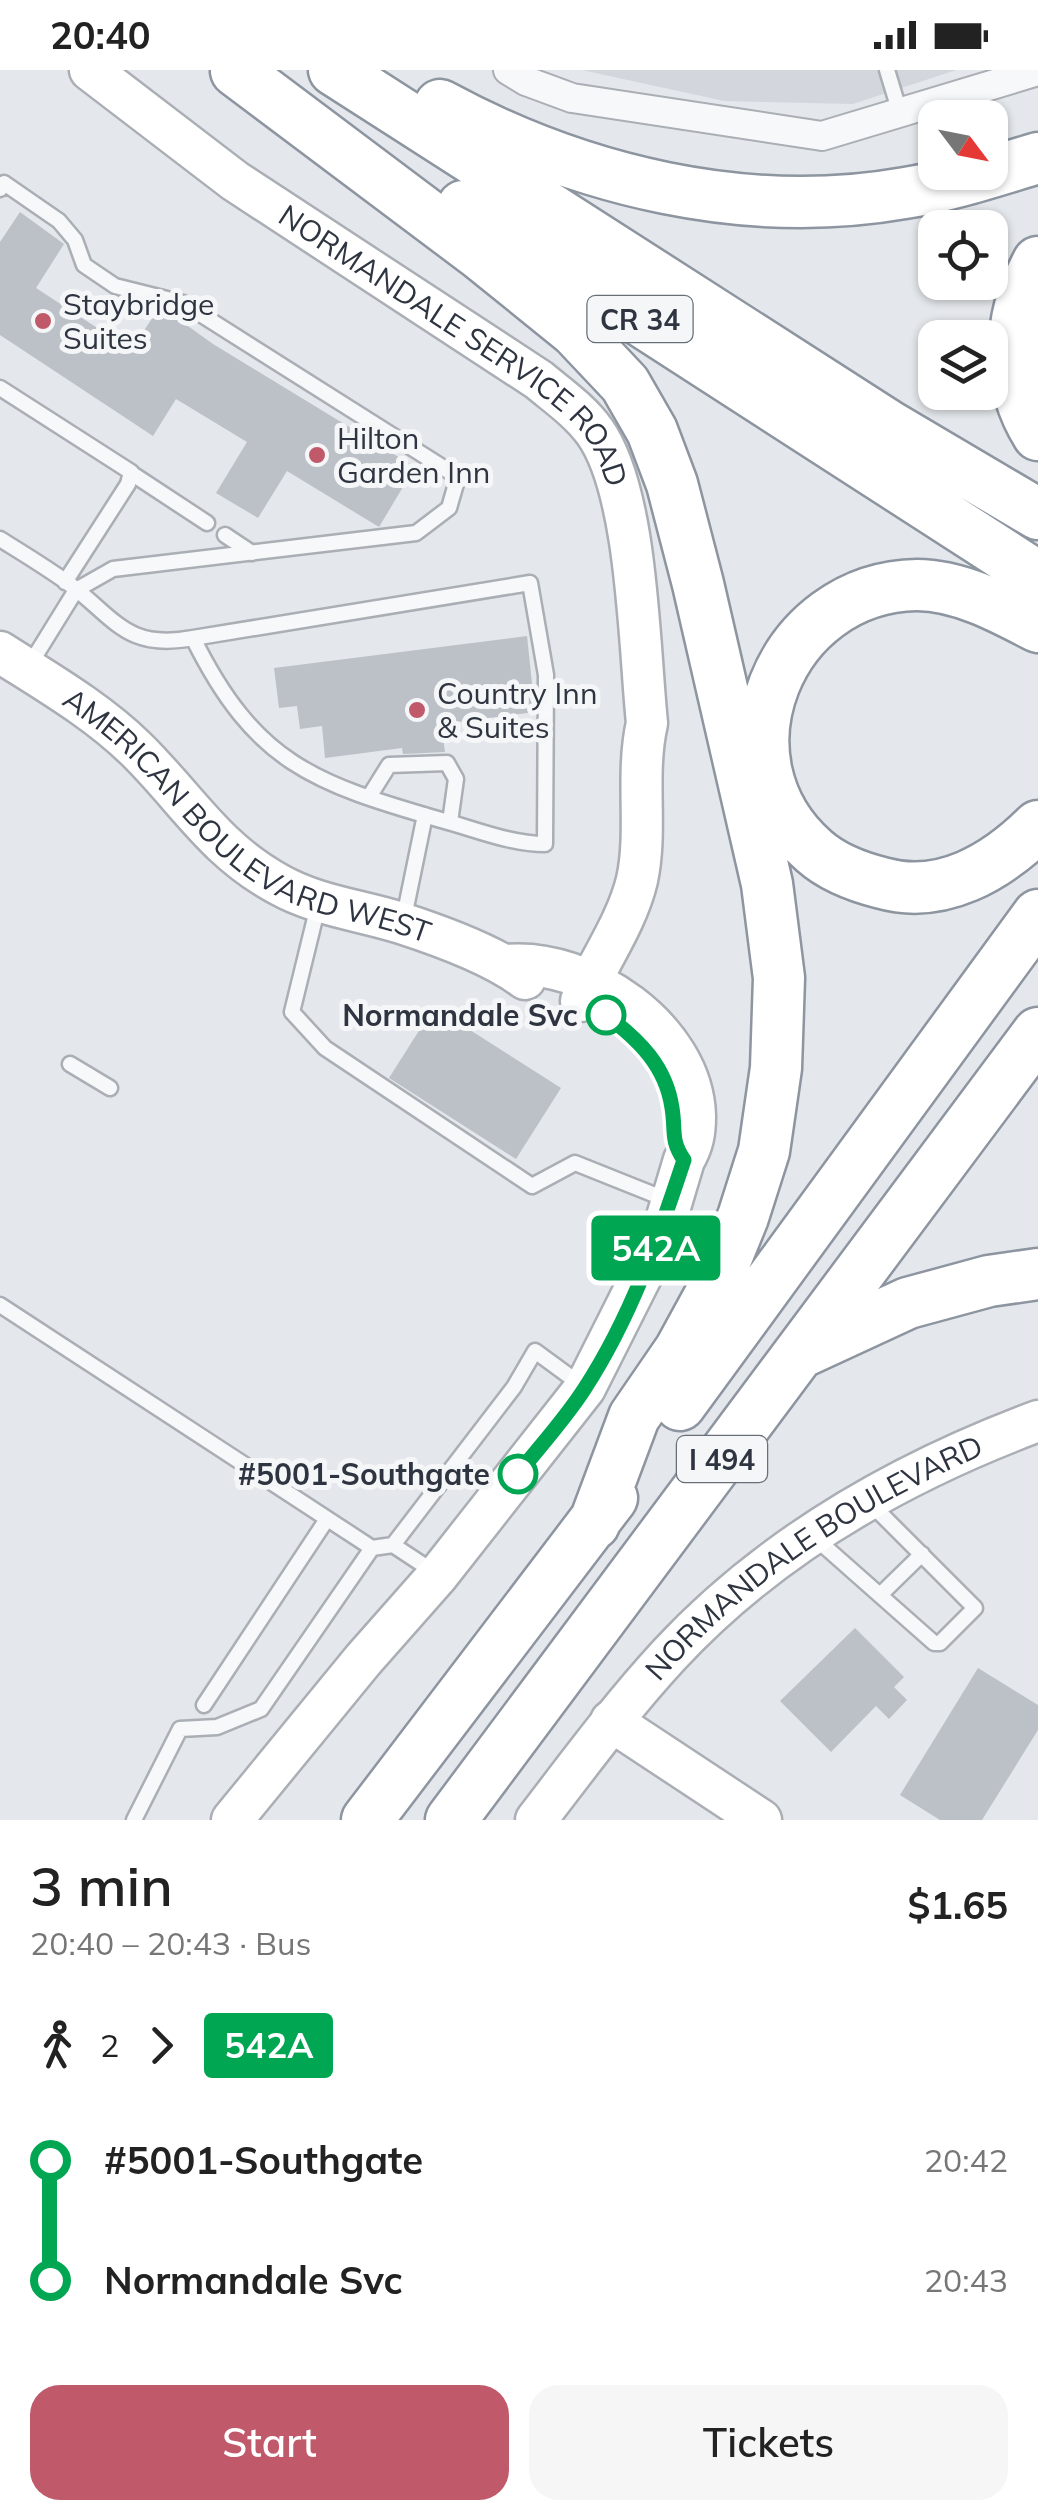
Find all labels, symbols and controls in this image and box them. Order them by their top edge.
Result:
text: 20:40 [50,11,151,59]
north arrow [918,100,1008,190]
map controls [918,100,1008,410]
street label: NORMANDALE SERVICE ROAD [272,196,636,491]
button: locate [918,210,1008,300]
place label: Staybridge Suites [63,285,214,357]
road number: CR 34 [588,296,692,342]
marker: Staybridge Suites [32,310,54,332]
button: layers [918,320,1008,410]
place label: Hilton Garden Inn [337,419,490,491]
marker: Hilton Garden Inn [306,444,328,466]
place label: Country Inn & Suites [437,674,597,746]
street label: AMERICAN BOULEVARD WEST [56,679,436,951]
marker: Country Inn & Suites [406,699,428,721]
place label: Normandale Svc [342,996,578,1034]
marker: Normandale Svc [587,996,625,1034]
line badge: 542A [586,1216,726,1280]
text: 542A [611,1226,701,1270]
street label: NORMANDALE BOULEVARD [637,1426,988,1688]
road number: I 494 [677,1436,767,1482]
place label: #5001-Southgate [238,1455,490,1493]
marker: #5001-Southgate [499,1455,537,1493]
text: 3 min [30,1851,173,1920]
text: $1.65 [907,1881,1008,1929]
text: 20:40 – 20:43 · Bus [30,1923,311,1963]
icon: walk [30,2018,85,2073]
icon: forward [134,2018,189,2073]
text: 542A [224,2023,313,2067]
text: 2 [100,2025,119,2065]
text: #5001-Southgate [104,2136,423,2184]
text: 20:42 [924,2140,1008,2180]
text: Normandale Svc [104,2256,403,2304]
text: 20:43 [924,2260,1008,2300]
button: Start [30,2385,509,2500]
button: Tickets [529,2385,1008,2500]

